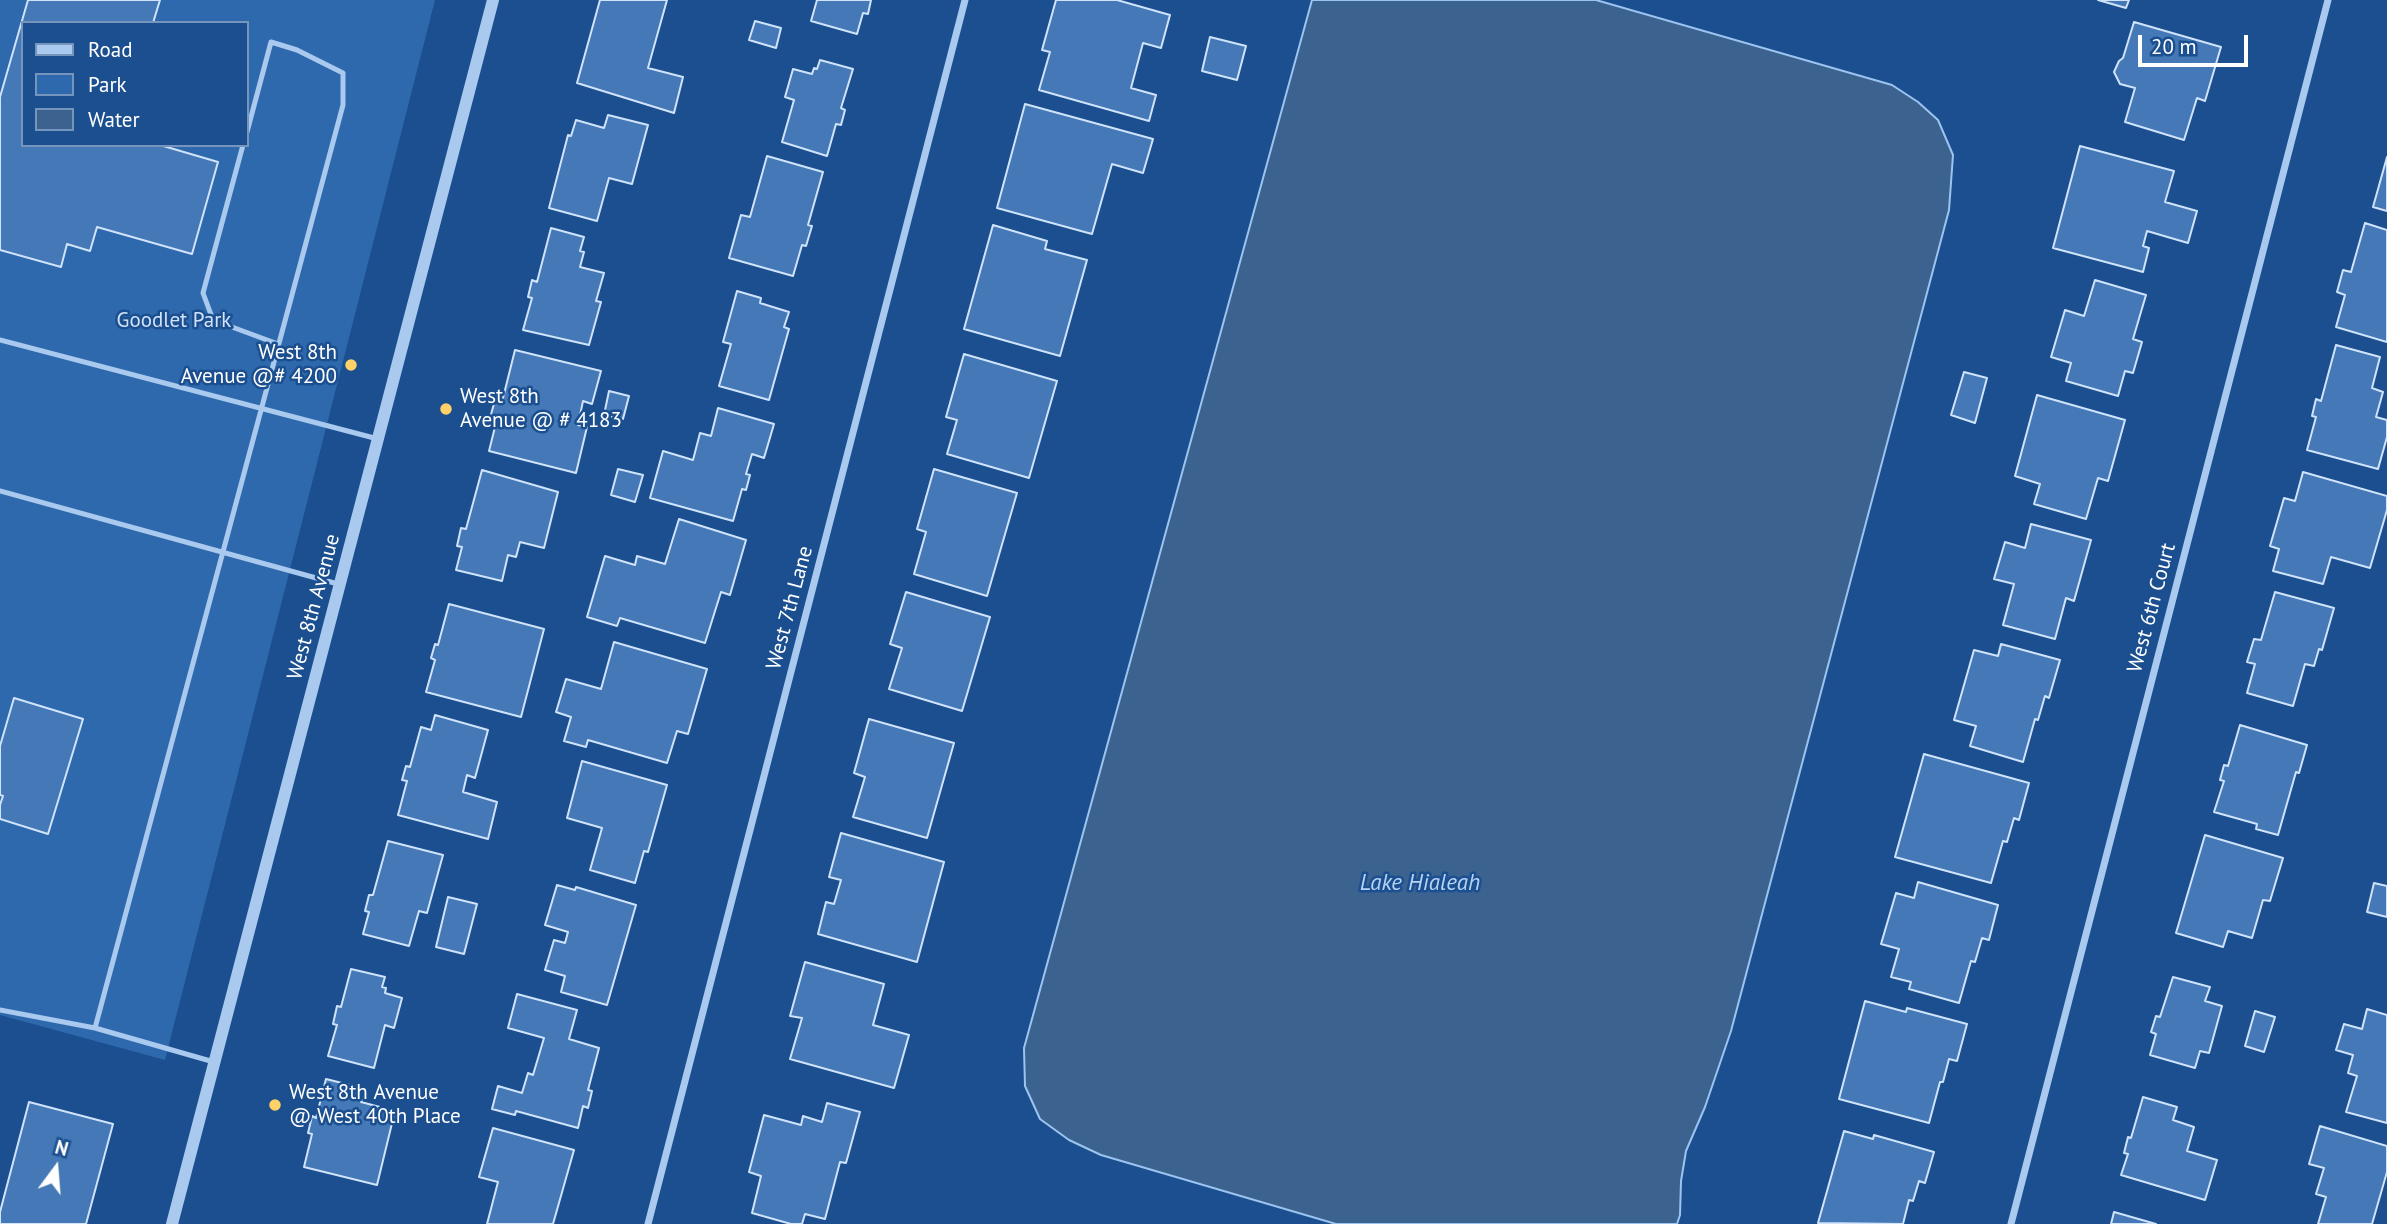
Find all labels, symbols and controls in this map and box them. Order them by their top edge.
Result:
legend [21,21,248,147]
scale bar [2142,21,2252,65]
text: 20 m [2151,33,2197,60]
text: Road [88,36,132,63]
text: Park [88,71,127,98]
text: Water [88,106,140,133]
park label: Goodlet Park [117,308,231,334]
place label: West 8th Avenue @# 4200 [181,340,337,390]
marker: West 8th Avenue @# 4200 [343,357,359,373]
place label: West 8th Avenue @ # 4183 [460,384,622,434]
marker: West 8th Avenue @ # 4183 [438,401,454,417]
street label: West 8th Avenue [282,531,346,683]
street label: West 6th Court [2123,540,2181,676]
street label: West 7th Lane [761,543,819,673]
water label: Lake Hialeah [1360,869,1480,897]
place label: West 8th Avenue @ West 40th Place [289,1080,461,1130]
marker: West 8th Avenue @ West 40th Place [267,1097,283,1113]
north arrow [21,1133,91,1203]
text: N [52,1135,71,1161]

